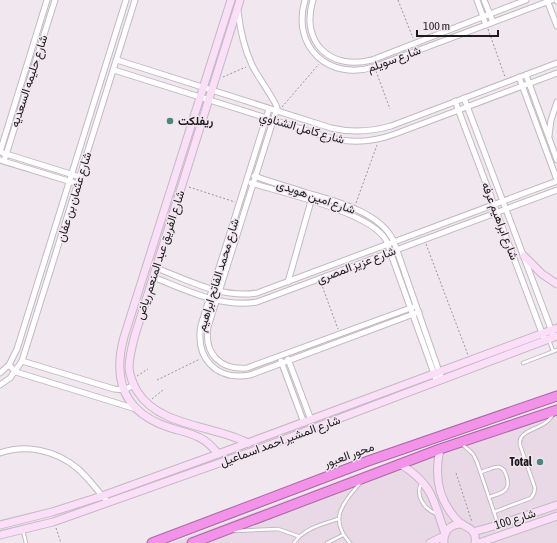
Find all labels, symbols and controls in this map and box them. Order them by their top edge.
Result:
scale bar [417,12,498,38]
text: 100 m [423,19,450,33]
street label: شارع حليمه السعديه [7,33,52,130]
street label: شارع سويلم [365,43,423,77]
street label: شارع كامل الشناوي [257,109,346,150]
place label: ريفلكت [178,114,213,129]
marker: ريفلكت [165,116,175,126]
street label: شارع عثمان بن عفان [54,150,96,244]
street label: شارع امين هويدى [274,177,357,219]
street label: شارع ابراهيم عرفه [477,180,521,263]
street label: شارع الفريق عبد المنعم رياض [132,189,189,322]
street label: شارع محمد الفاتح ابراهيم [194,217,244,334]
street label: شارع عزيز المصرى [314,243,398,288]
street label: شارع المشير احمد اسماعيل [218,413,343,471]
street label: محور العبور [321,439,376,472]
place label: Total [510,455,533,469]
marker: Total [535,457,545,467]
street label: شارع 100 [493,506,538,534]

